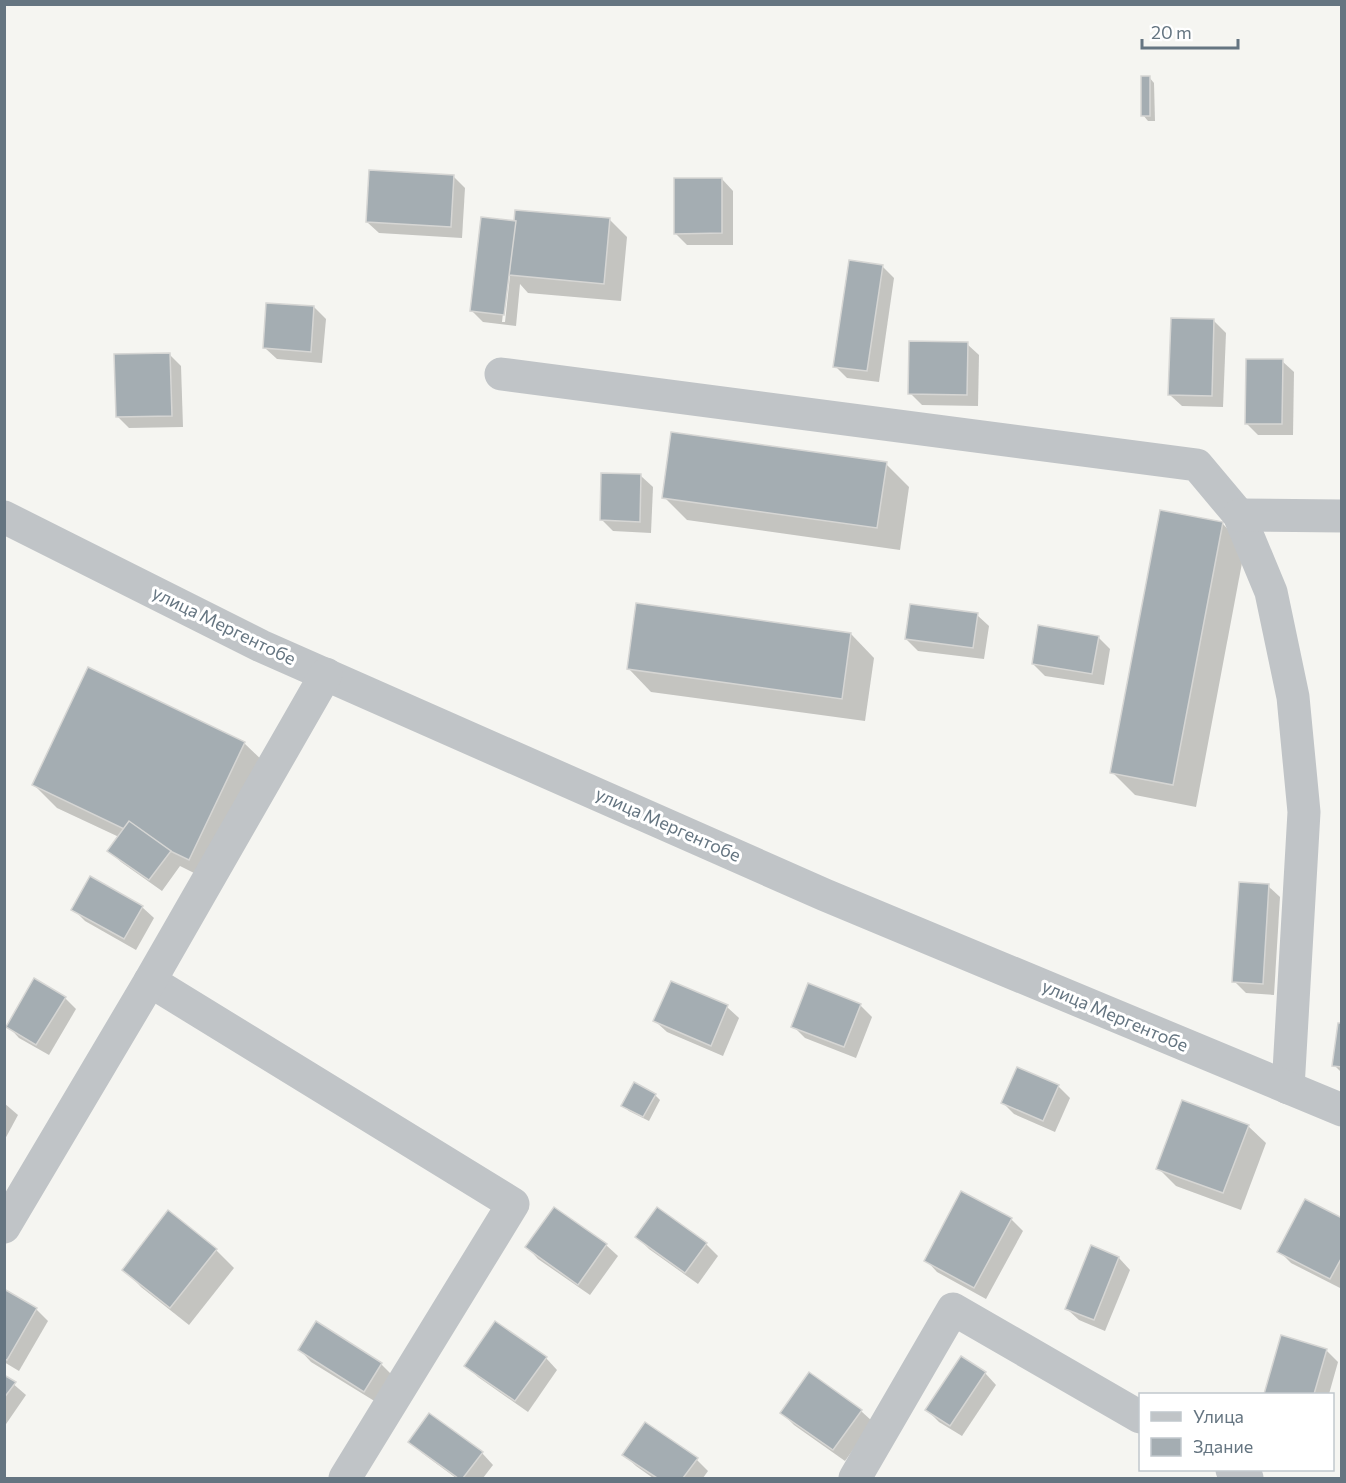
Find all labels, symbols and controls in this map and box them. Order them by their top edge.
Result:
scale bar [1142,12,1238,50]
text: 20 m [1151,21,1192,43]
street label: улица Мергентобе [149,581,300,669]
street label: улица Мергентобе [592,782,745,866]
street label: улица Мергентобе [1039,974,1192,1056]
legend [1139,1393,1334,1471]
text: Улица [1193,1405,1244,1427]
text: Здание [1193,1435,1253,1457]

